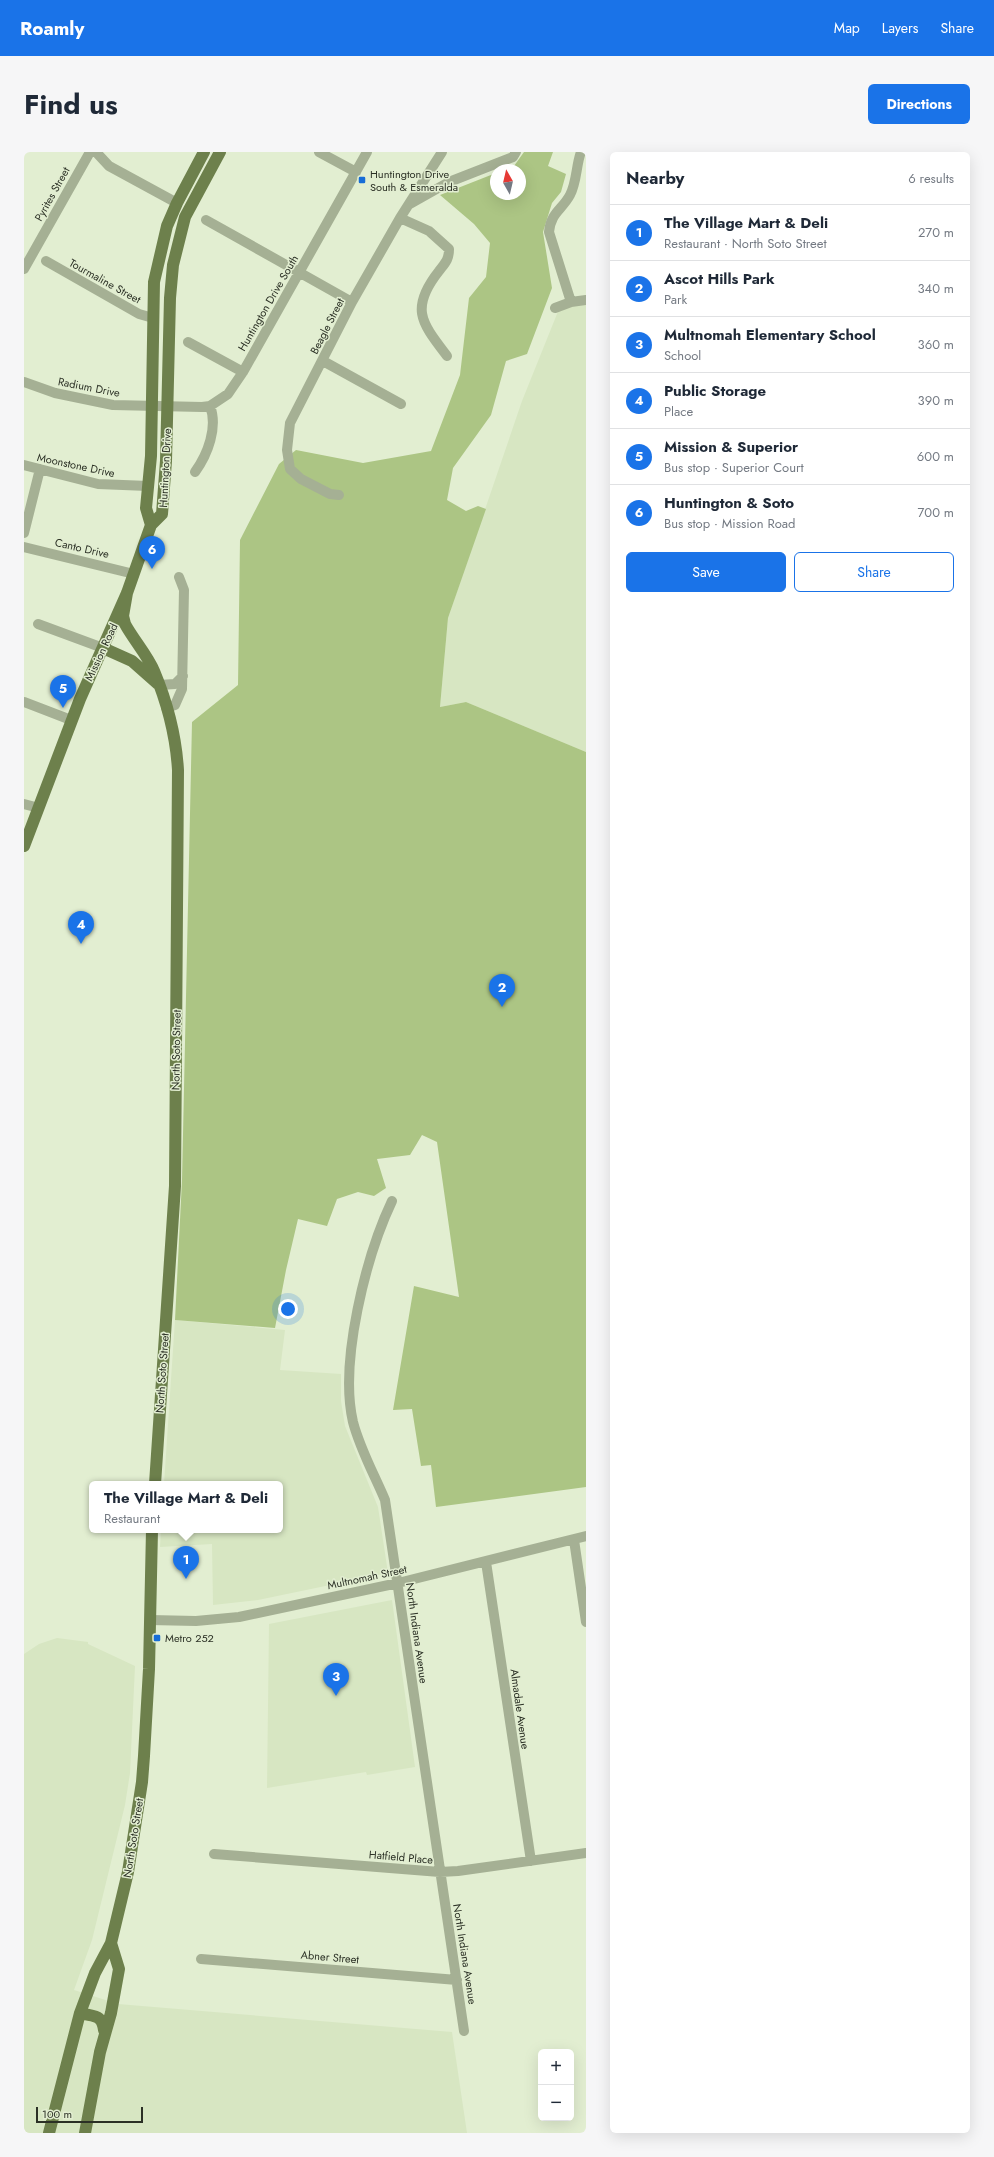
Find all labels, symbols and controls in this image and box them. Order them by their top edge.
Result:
text: Roamly [20,15,84,42]
text: Map [834,18,860,38]
text: Layers [882,18,918,38]
text: Share [940,18,974,38]
text: Find us [24,84,118,125]
button: Directions [868,84,970,124]
street label: Pyrites Street [31,164,74,224]
north arrow [490,164,526,200]
place label: Huntington Drive South & Esmeralda [370,166,458,195]
text: Nearby [626,166,684,190]
text: 6 results [908,169,954,188]
marker: Huntington Drive South & Esmeralda [357,175,367,185]
text: The Village Mart & Deli [664,212,828,234]
text: 1 [636,223,642,242]
text: 270 m [918,223,954,242]
text: Restaurant · North Soto Street [664,234,827,253]
street label: Huntington Drive South [234,252,302,354]
street label: Tourmaline Street [66,255,144,308]
text: Ascot Hills Park [664,268,775,290]
text: 2 [635,279,643,298]
text: 340 m [917,279,954,298]
text: Park [664,290,687,309]
street label: Beagle Street [306,295,348,357]
text: Multnomah Elementary School [664,324,876,346]
text: 3 [635,335,643,354]
text: 360 m [918,335,954,354]
text: School [664,346,701,365]
street label: Radium Drive [57,373,122,401]
text: Public Storage [664,380,766,402]
text: 4 [634,391,644,410]
text: 390 m [918,391,954,410]
text: Place [664,402,693,421]
street label: Huntington Drive [155,428,175,508]
text: Mission & Superior [664,436,798,458]
text: 5 [635,447,643,466]
text: 600 m [917,447,954,466]
street label: Moonstone Drive [36,449,117,481]
text: Bus stop · Superior Court [664,458,804,477]
text: Huntington & Soto [664,492,794,514]
text: 6 [635,503,643,522]
text: 700 m [918,503,954,522]
text: Bus stop · Mission Road [664,514,795,533]
street label: Canto Drive [53,534,111,562]
pin: 6 [139,536,165,569]
button: Save [626,552,786,592]
button: Share [794,552,954,592]
street label: Mission Road [81,620,121,684]
pin: 5 [50,675,76,708]
pin: 4 [68,911,94,944]
pin: 2 [489,974,515,1007]
street label: North Soto Street [167,1009,185,1090]
your location [278,1299,298,1319]
street label: North Soto Street [151,1332,173,1414]
popup [89,1481,283,1533]
text: The Village Mart & Deli [104,1487,268,1509]
text: Restaurant [104,1509,160,1528]
pin: 1 [173,1546,199,1579]
street label: Multnomah Street [326,1561,409,1593]
street label: North Indiana Avenue [402,1582,432,1685]
place label: Metro 252 [165,1630,214,1646]
marker: Metro 252 [152,1633,162,1643]
pin: 3 [323,1663,349,1696]
street label: Almadale Avenue [506,1668,534,1751]
street label: North Soto Street [119,1797,147,1879]
street label: Hatfield Place [368,1846,434,1868]
street label: North Indiana Avenue [449,1903,481,2006]
street label: Abner Street [300,1946,360,1968]
map controls [538,2049,574,2121]
button: + [538,2049,574,2085]
button: − [538,2085,574,2121]
scale bar [36,2105,143,2124]
text: 100 m [42,2106,72,2122]

